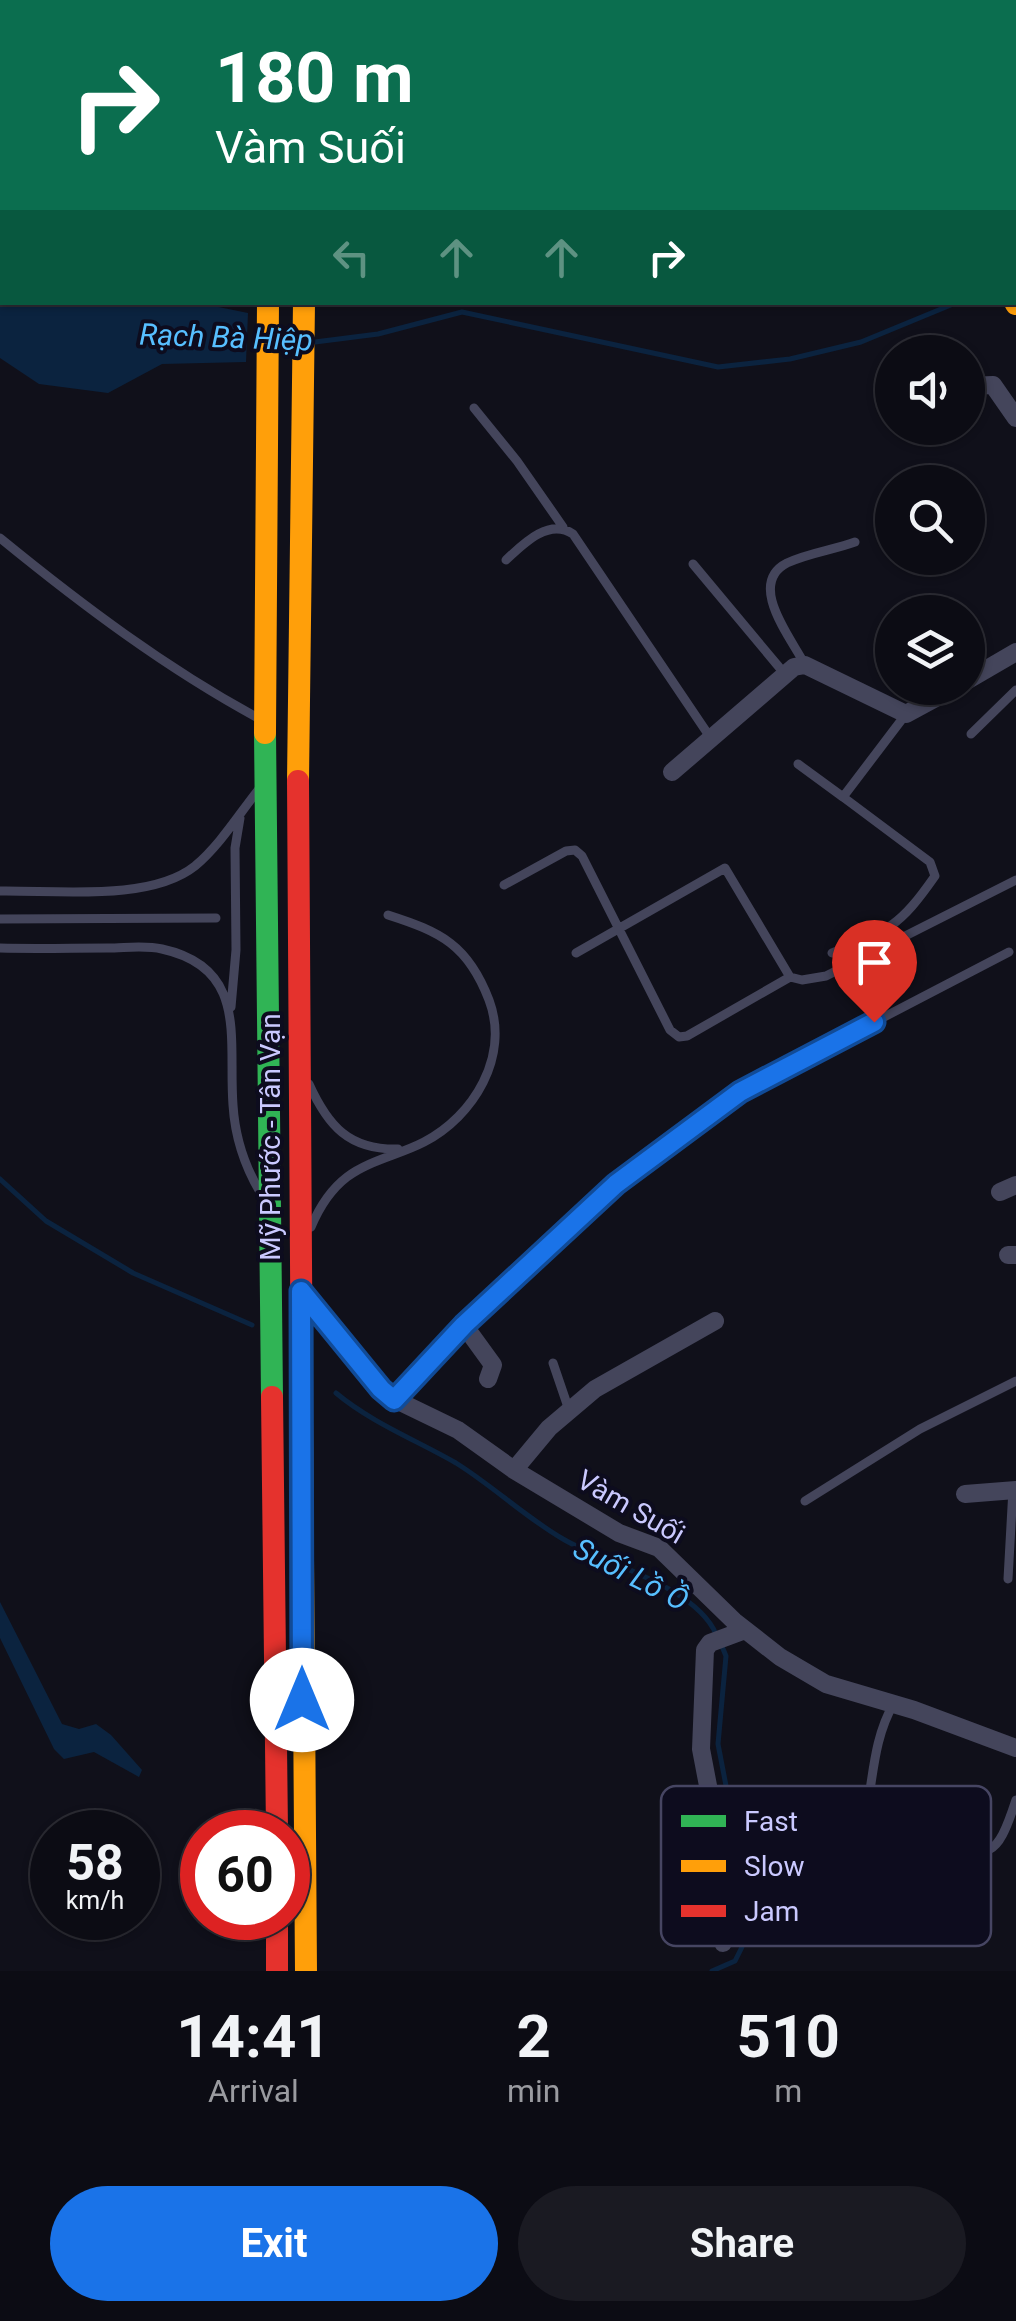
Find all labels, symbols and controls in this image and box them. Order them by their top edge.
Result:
text: 180 m [215,37,414,119]
icon: right [50,40,180,170]
text: Vàm Suối [215,121,406,174]
icon: left [324,230,379,285]
icon: ahead [429,230,484,285]
icon: ahead [534,230,589,285]
icon: right [639,230,694,285]
water label: Rạch Bà Hiệp [139,316,313,358]
map controls [875,335,985,705]
button: sound [875,335,985,445]
button: search [875,465,985,575]
button: layers [875,595,985,705]
pin [832,920,917,1023]
icon: arrive [847,935,902,990]
street label: Mỹ Phước - Tân Vạn [254,1013,287,1261]
street label: Vàm Suối [571,1463,691,1551]
water label: Suối Lồ Ồ [568,1529,695,1618]
position arrow [250,1648,354,1752]
legend [661,1786,991,1946]
text: Fast [744,1805,798,1838]
speed limit sign: 60 [180,1810,310,1940]
text: 58 [66,1834,124,1892]
text: Slow [744,1850,804,1883]
text: km/h [66,1886,124,1915]
text: Jam [744,1895,799,1928]
text: 14:41 [176,2001,331,2072]
text: 2 [516,2001,551,2072]
text: 510 [737,2001,840,2072]
text: Arrival [208,2072,299,2110]
text: min [507,2072,560,2110]
text: m [774,2072,802,2110]
button: Exit [50,2186,498,2301]
button: Share [518,2186,966,2301]

